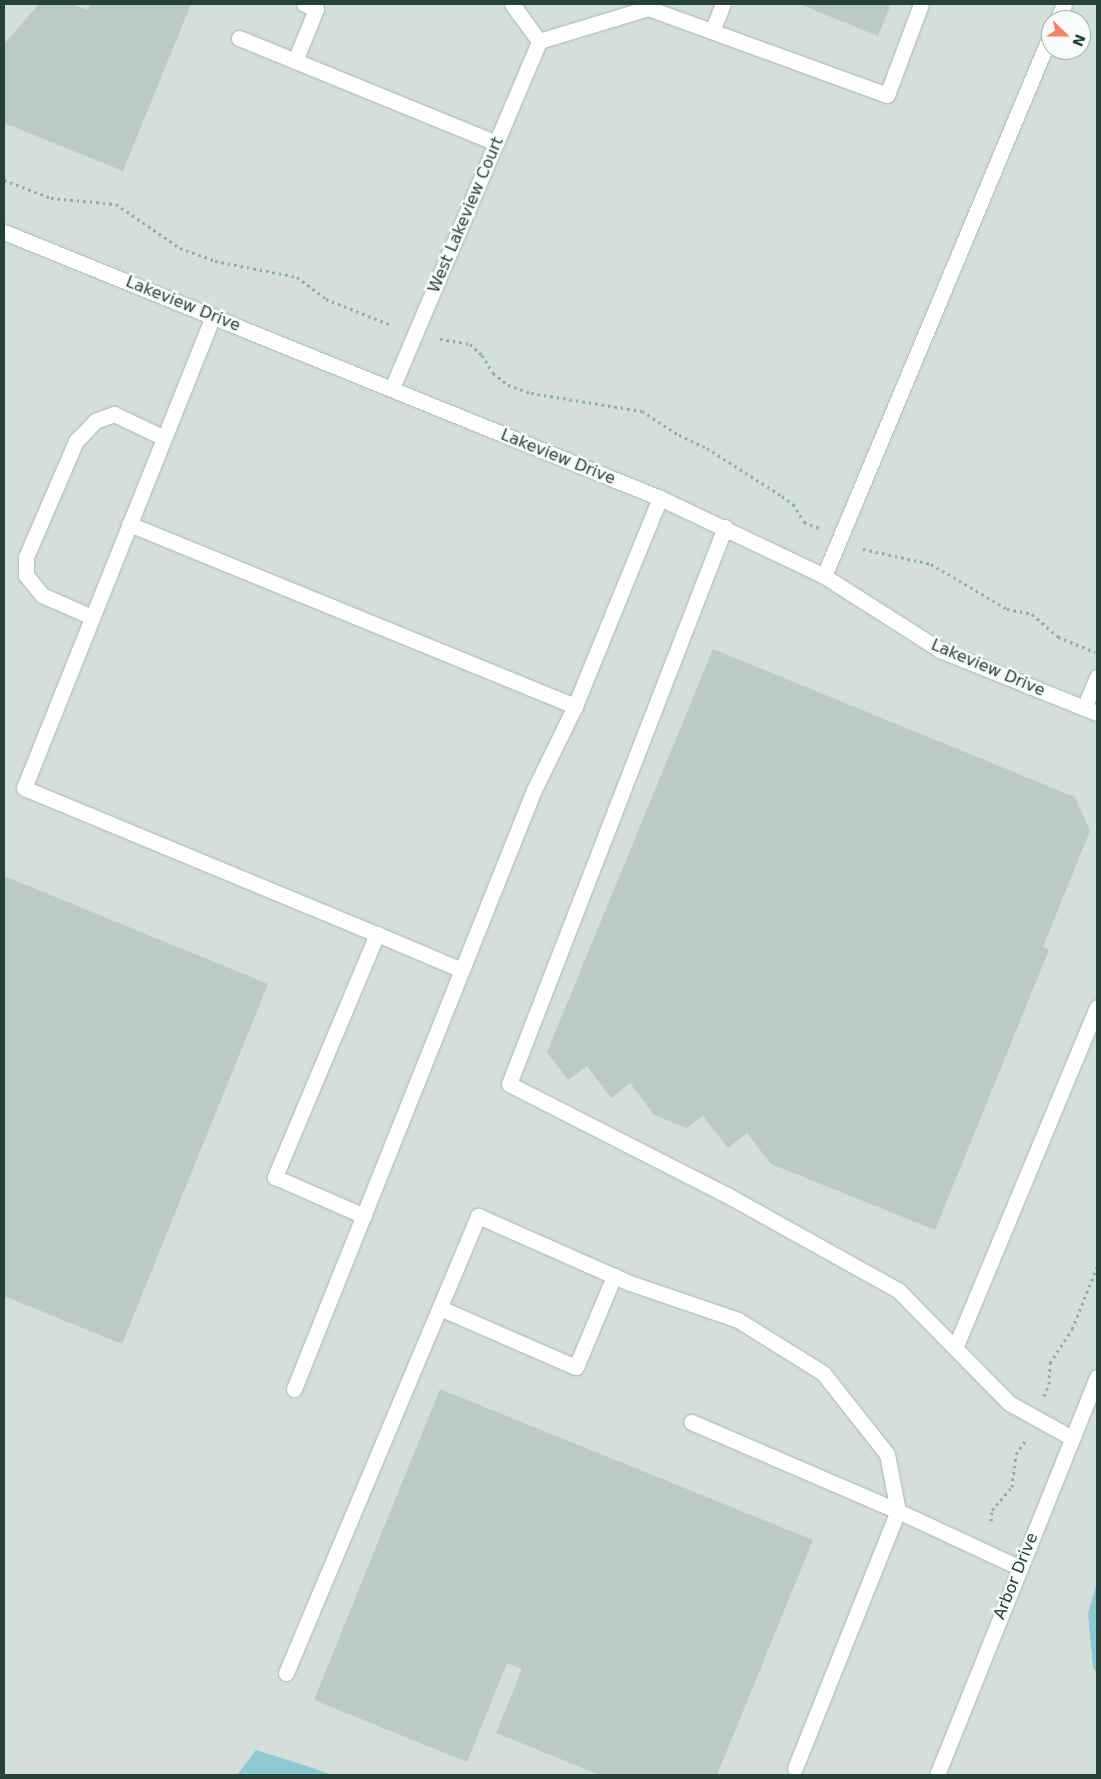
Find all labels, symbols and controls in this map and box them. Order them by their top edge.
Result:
north arrow [1041,10,1091,60]
text: N [1069,32,1089,49]
street label: West Lakeview Court [424,134,508,296]
street label: Lakeview Drive [123,272,243,336]
street label: Lakeview Drive [498,425,618,489]
street label: Lakeview Drive [928,635,1048,701]
street label: Arbor Drive [990,1530,1042,1622]

